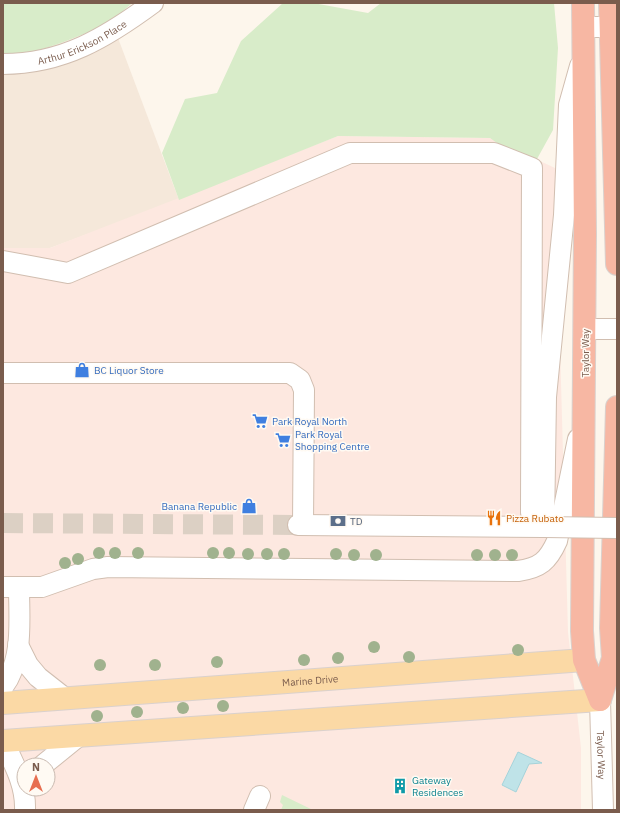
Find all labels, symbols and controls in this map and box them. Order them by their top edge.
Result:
street label: Arthur Erickson Place [36,17,130,68]
street label: Taylor Way [579,329,592,377]
shop icon: BC Liquor Store [73,361,91,379]
place label: BC Liquor Store [94,364,164,377]
supermarket icon: Park Royal North [251,412,269,430]
place label: Park Royal North [272,415,347,428]
place label: Park Royal Shopping Centre [295,428,370,453]
supermarket icon: Park Royal Shopping Centre [274,431,292,449]
shop icon: Banana Republic [240,497,258,515]
place label: Banana Republic [161,500,237,513]
restaurant icon: Pizza Rubato [485,509,503,527]
bank icon: TD [329,512,347,530]
place label: Pizza Rubato [506,512,564,525]
place label: TD [350,515,363,528]
street label: Marine Drive [282,672,339,689]
street label: Taylor Way [594,730,608,780]
north arrow [16,757,56,797]
text: N [32,760,40,774]
place label: Gateway Residences [412,774,464,799]
building icon: Gateway Residences [391,777,409,795]

